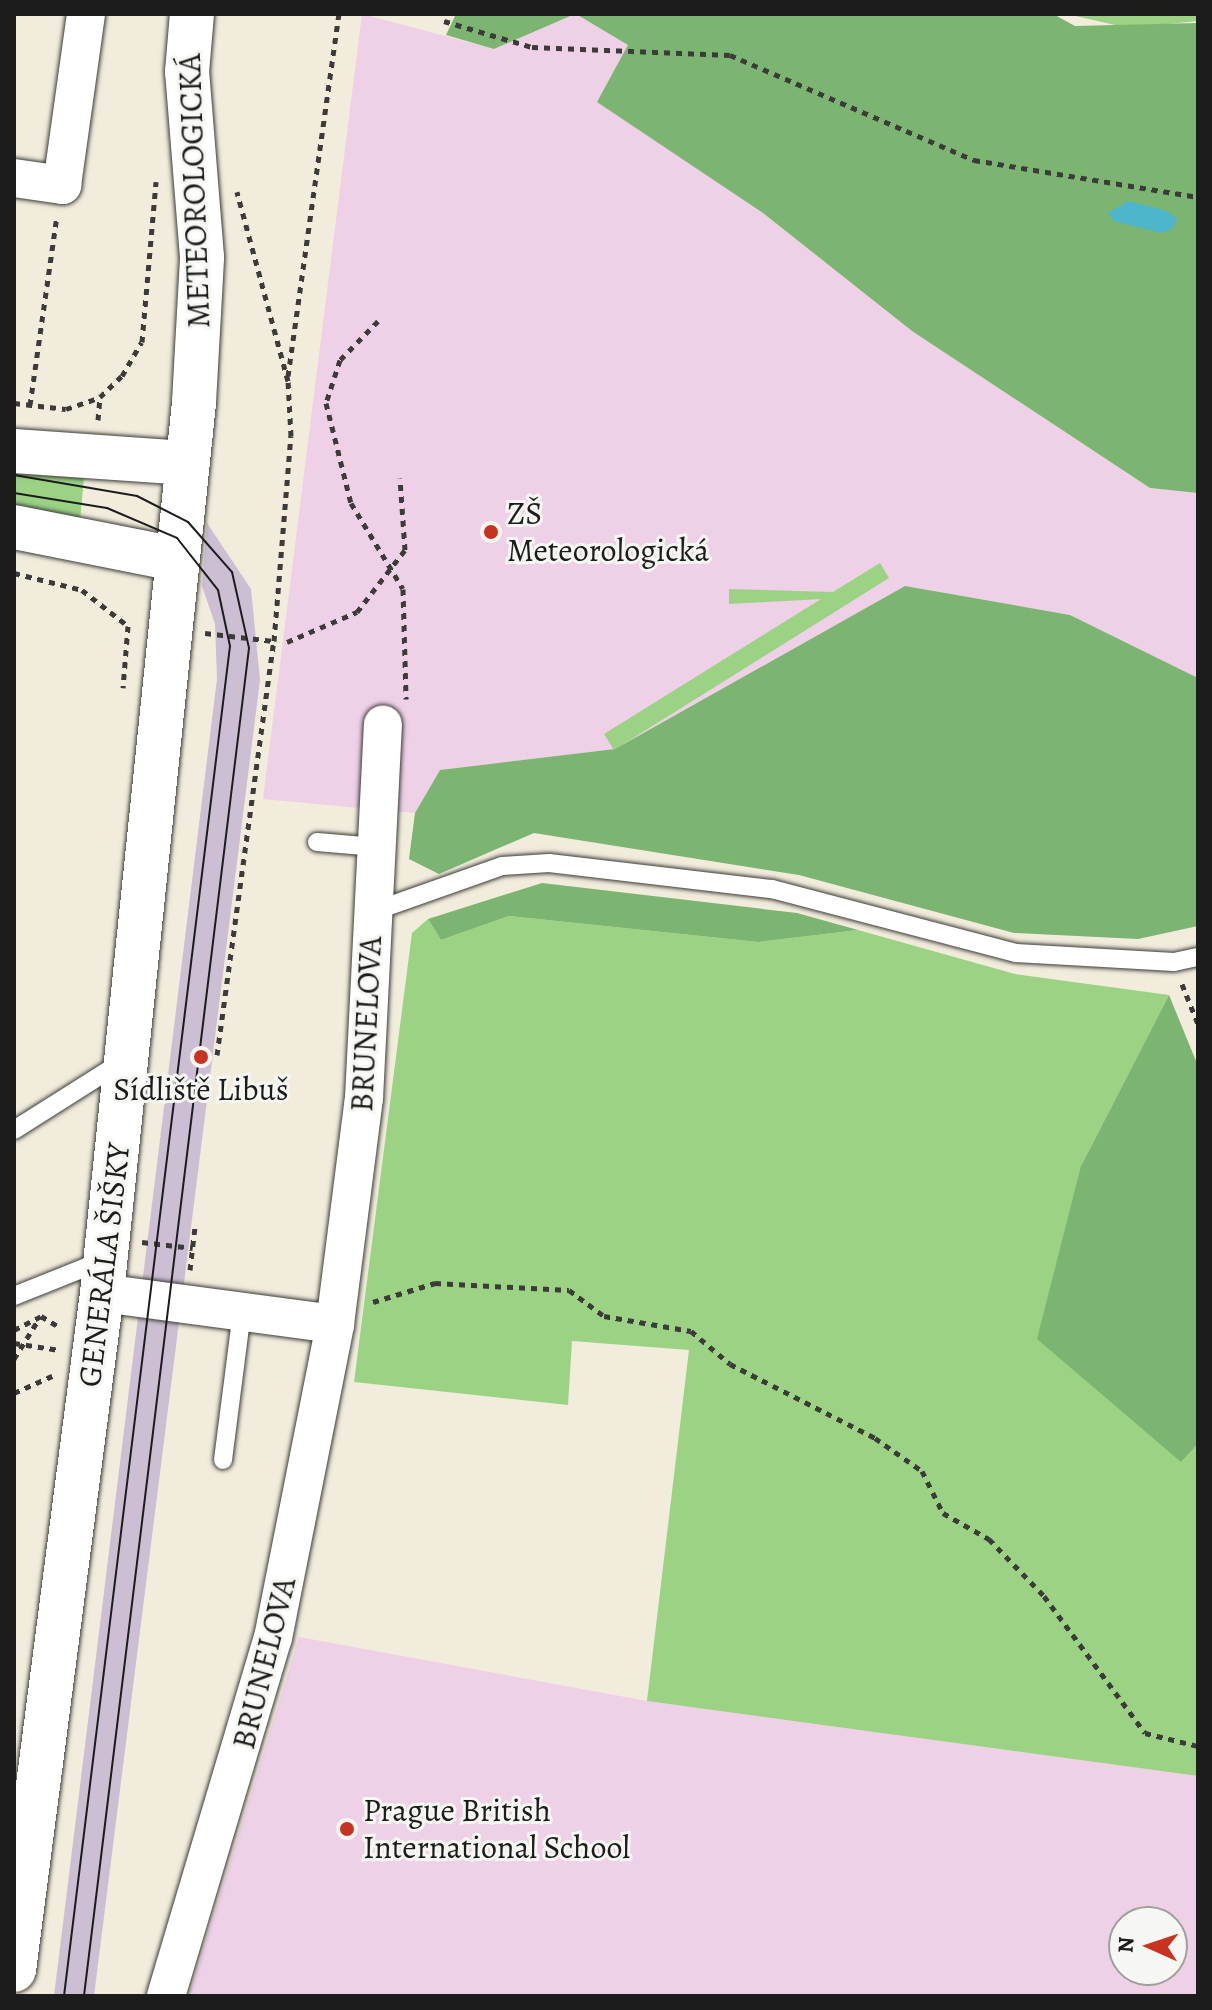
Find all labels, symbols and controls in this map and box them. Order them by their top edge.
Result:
street label: METEOROLOGICKÁ [170,53,218,329]
place label: ZŠ Meteorologická [507,495,709,570]
marker: ZŠ Meteorologická [482,523,500,541]
street label: BRUNELOVA [342,935,390,1113]
marker: Sídliště Libuš [192,1048,210,1066]
place label: Sídliště Libuš [113,1070,289,1108]
street label: GENERÁLA ŠIŠKY [70,1141,138,1389]
street label: BRUNELOVA [224,1573,304,1753]
place label: Prague British International School [363,1792,630,1867]
marker: Prague British International School [338,1820,356,1838]
north arrow [1108,1906,1188,1986]
text: N [1111,1936,1141,1954]

